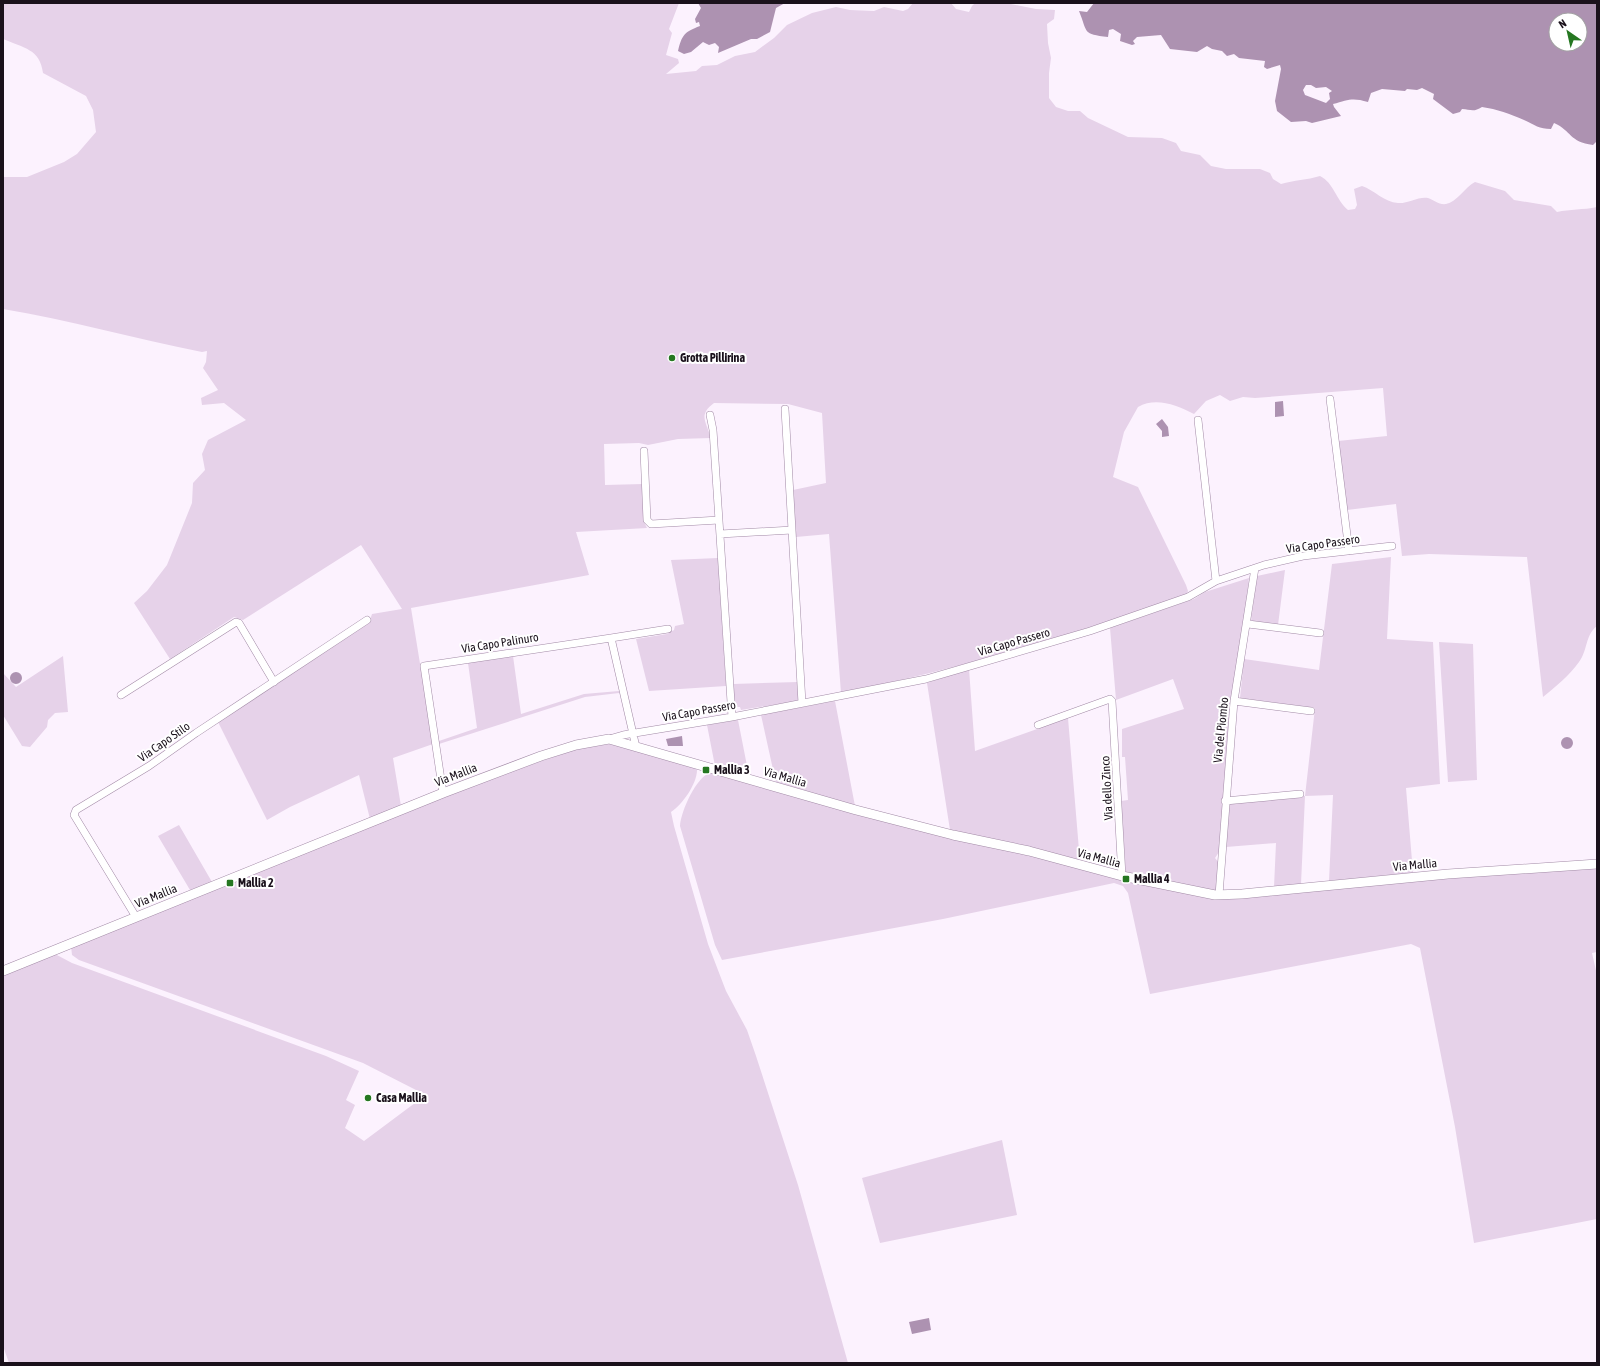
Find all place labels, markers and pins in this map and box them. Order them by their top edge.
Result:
place label: Grotta Pillirina [680,351,745,365]
marker: Grotta Pillirina [667,353,677,363]
place label: Mallia 3 [714,763,750,777]
marker: Mallia 3 [701,765,711,775]
place label: Mallia 4 [1134,872,1170,886]
marker: Mallia 4 [1121,874,1131,884]
place label: Mallia 2 [238,876,274,890]
marker: Mallia 2 [225,878,235,888]
place label: Casa Mallia [376,1091,427,1105]
marker: Casa Mallia [363,1093,373,1103]

